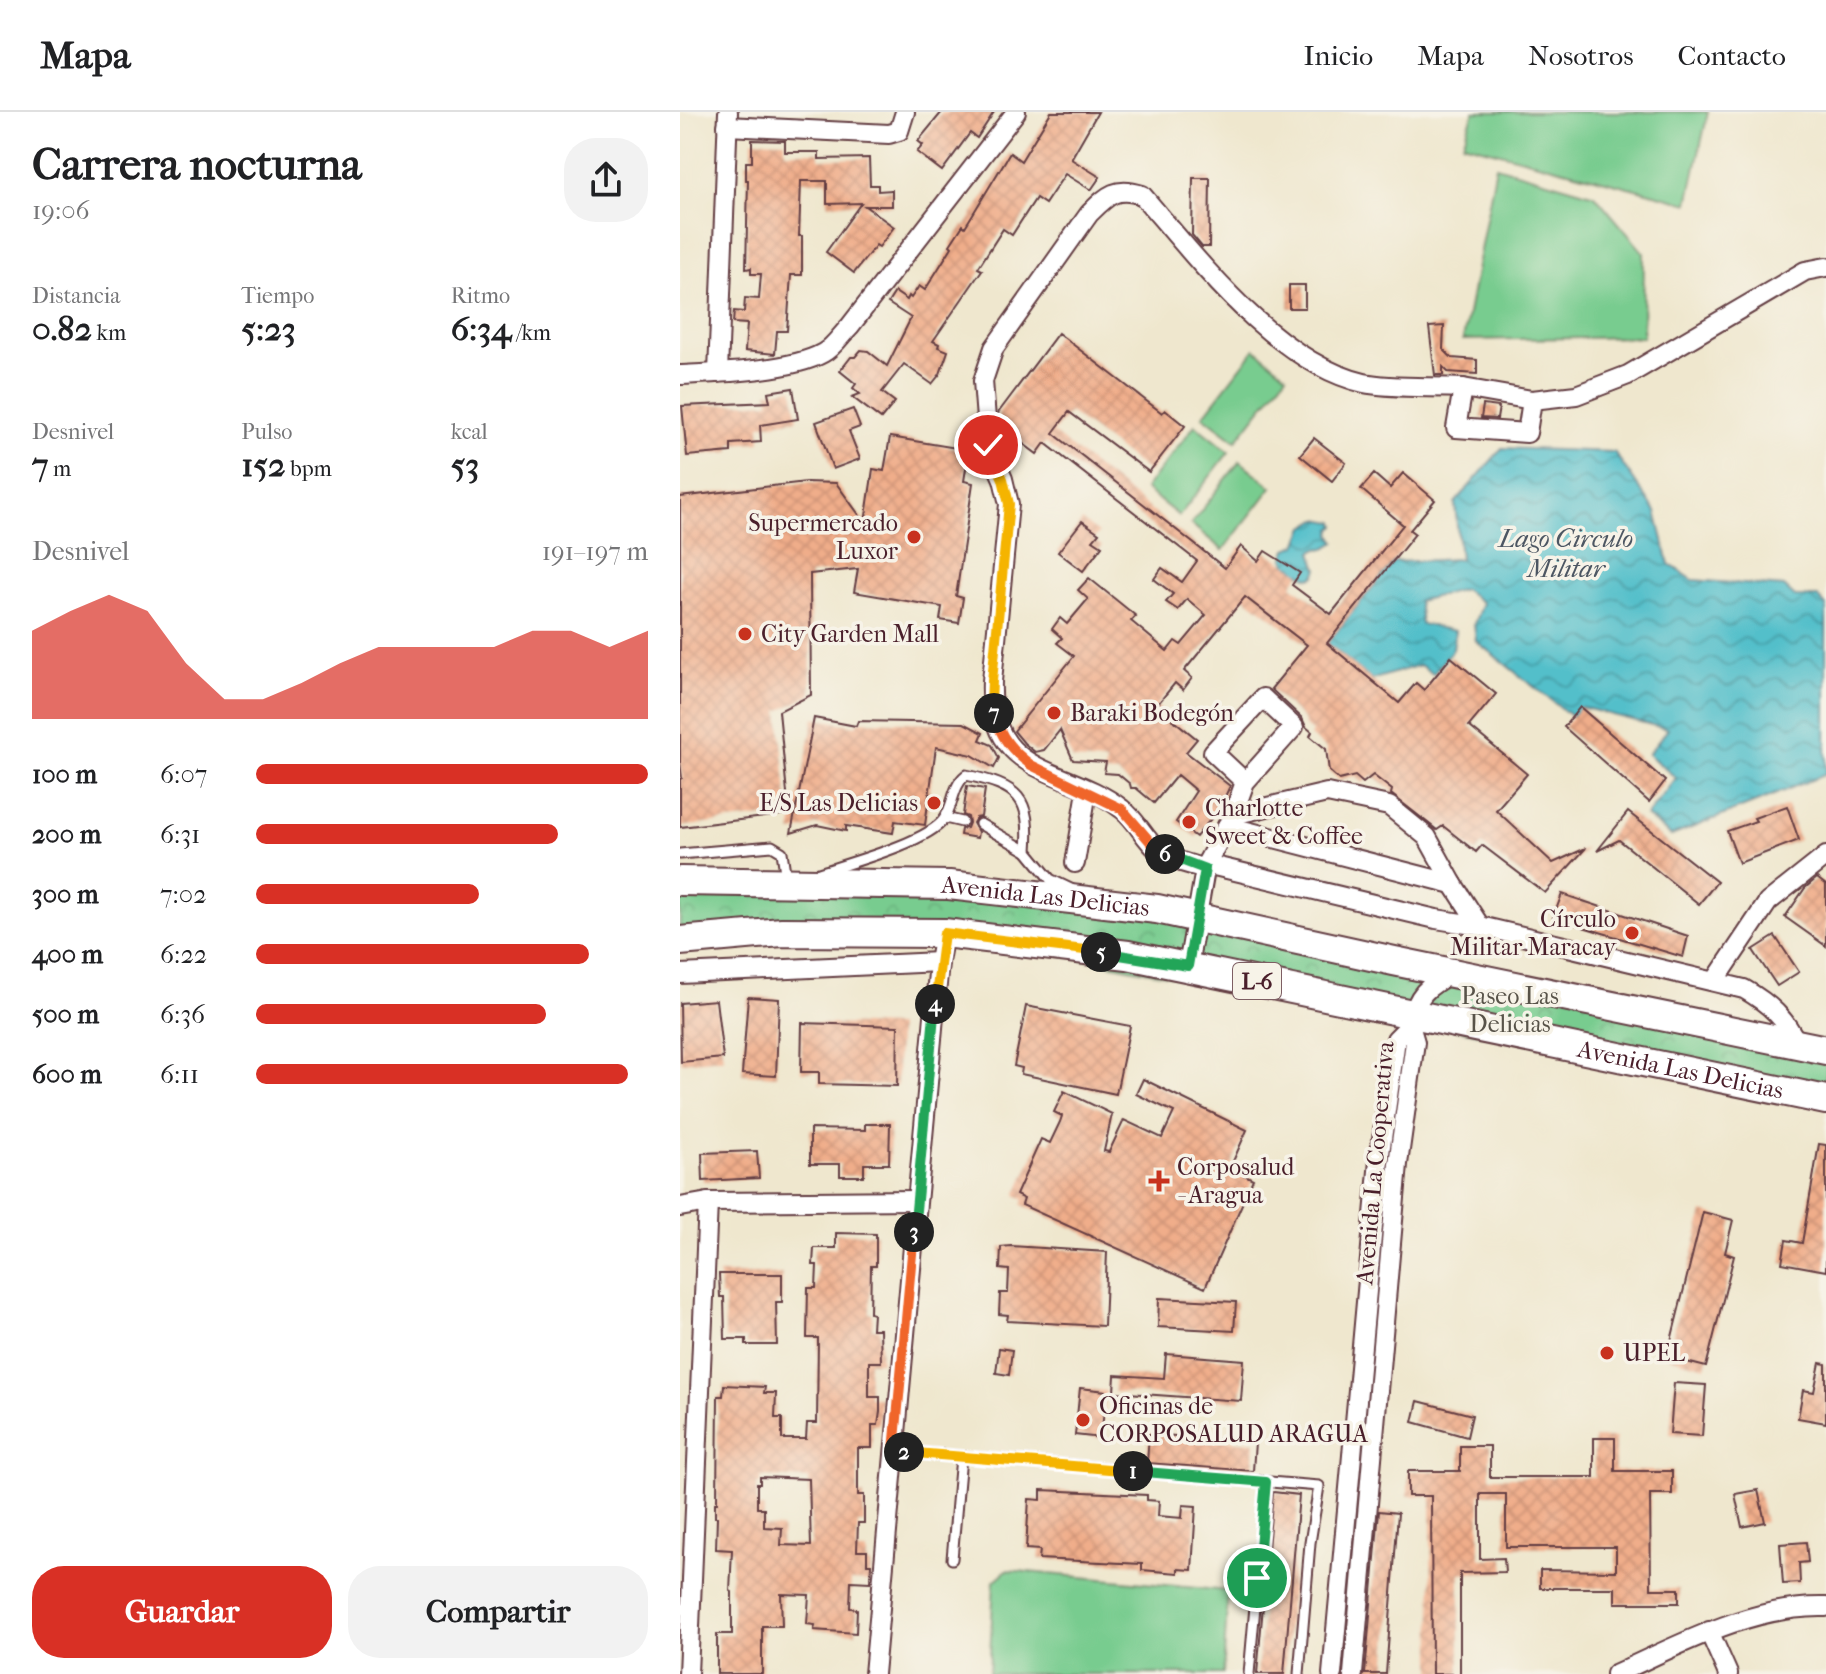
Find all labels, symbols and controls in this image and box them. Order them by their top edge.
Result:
text: Mapa [40,33,131,78]
text: Inicio [1303,39,1373,72]
text: Mapa [1417,39,1484,72]
text: Nosotros [1528,39,1634,72]
text: Contacto [1678,39,1786,72]
button: share [564,138,648,222]
text: Carrera nocturna [32,139,362,190]
text: 19:06 [32,195,90,226]
text: Distancia [32,283,120,309]
text: Tiempo [241,283,314,309]
text: Ritmo [451,283,510,309]
text: 0.82 [32,309,92,349]
text: 5:23 [241,309,296,349]
text: 6:34 [451,309,511,349]
text: km [92,320,126,346]
text: /km [511,320,551,346]
pin [954,411,1022,479]
text: Desnivel [32,419,114,445]
text: Pulso [241,419,292,445]
text: kcal [451,419,488,445]
icon: check [966,423,1010,467]
text: 7 [32,445,48,485]
text: 152 [241,445,286,485]
text: 53 [451,445,479,485]
text: m [48,456,71,482]
text: bpm [286,456,332,482]
place label: Supermercado Luxor [748,509,899,565]
water label: Lago Circulo Militar [1497,523,1633,584]
marker: Supermercado Luxor [905,528,923,546]
text: Desnivel [32,536,129,567]
text: 191–197 m [542,536,648,567]
place label: City Garden Mall [761,620,939,648]
marker: City Garden Mall [736,625,754,643]
pin: 7 [974,693,1014,733]
place label: Baraki Bodegón [1070,699,1234,727]
text: 7 [989,700,999,726]
marker: Baraki Bodegón [1045,704,1063,722]
text: 100 m [32,759,97,790]
text: 6:07 [160,759,207,790]
place label: E/S Las Delicias [759,789,918,817]
marker: E/S Las Delicias [925,794,943,812]
place label: Charlotte Sweet & Coffee [1205,794,1363,850]
marker: Charlotte Sweet & Coffee [1180,813,1198,831]
text: 200 m [32,819,101,850]
text: 6:31 [160,819,200,850]
pin: 6 [1145,834,1185,874]
text: 6 [1159,841,1171,867]
street label: Avenida Las Delicias [940,871,1151,922]
text: 300 m [32,879,99,910]
text: 7:02 [160,879,207,910]
place label: Círculo Militar Maracay [1450,905,1617,961]
marker: Círculo Militar Maracay [1623,924,1641,942]
pin: 5 [1081,932,1121,972]
text: 400 m [32,939,103,970]
text: 6:22 [160,939,207,970]
text: 5 [1096,939,1106,965]
road number: L-6 [1233,963,1281,999]
park label: Paseo Las Delicias [1461,982,1559,1038]
pin: 4 [915,984,955,1024]
text: 4 [929,991,942,1017]
text: 500 m [32,999,99,1030]
text: 6:36 [160,999,205,1030]
street label: Avenida Las Delicias [1574,1035,1786,1105]
street label: Avenida La Cooperativa [1350,1039,1400,1287]
text: 600 m [32,1059,102,1090]
text: 6:11 [160,1059,199,1090]
place label: Corposalud - Aragua [1177,1153,1295,1209]
marker: Corposalud - Aragua [1148,1170,1170,1192]
pin: 3 [894,1212,934,1252]
text: 3 [909,1219,919,1245]
place label: UPEL [1623,1339,1686,1367]
marker: UPEL [1598,1344,1616,1362]
place label: Oficinas de CORPOSALUD ARAGUA [1099,1392,1369,1448]
marker: Oficinas de CORPOSALUD ARAGUA [1074,1411,1092,1429]
pin: 2 [884,1432,924,1472]
text: 2 [898,1439,910,1465]
pin: 1 [1113,1451,1153,1491]
text: 1 [1129,1458,1137,1484]
pin [1223,1544,1291,1612]
icon: arrive [1235,1556,1279,1600]
button: Guardar [32,1566,332,1658]
button: Compartir [348,1566,648,1658]

